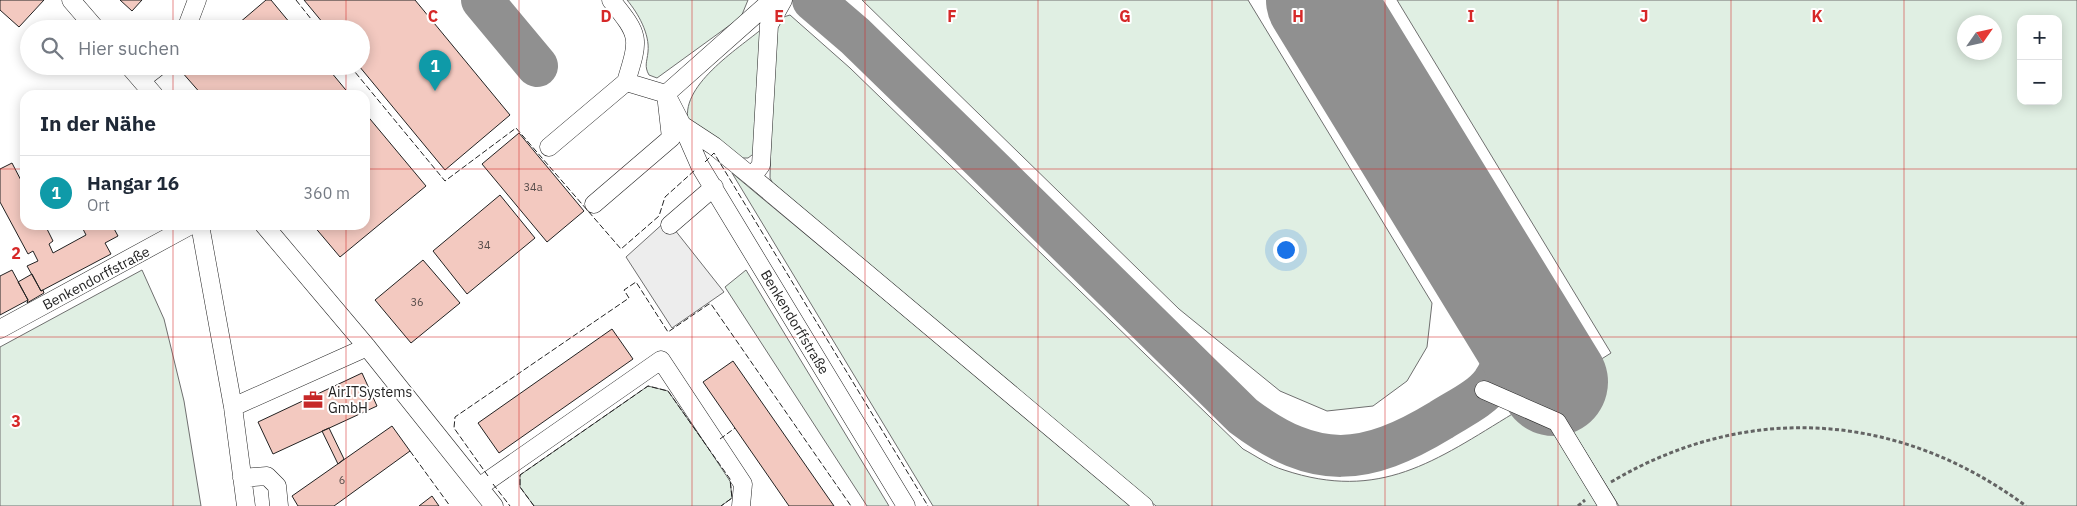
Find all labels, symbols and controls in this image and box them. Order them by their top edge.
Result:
text: C [428,6,438,26]
text: D [600,6,612,26]
text: E [774,6,784,26]
text: F [947,6,957,26]
text: G [1119,6,1131,26]
text: H [1292,6,1304,26]
text: I [1468,6,1475,26]
text: J [1640,6,1648,26]
text: K [1811,6,1823,26]
north arrow [1957,15,2002,60]
map controls [2017,15,2062,105]
button: + [2017,15,2062,60]
search box [20,20,370,75]
icon: search [38,34,66,62]
text: Hier suchen [78,36,180,60]
pin: 1 [419,50,451,91]
button: − [2017,60,2062,105]
text: In der Nähe [40,109,156,137]
text: Hangar 16 [87,171,179,195]
house number: 34a [523,180,543,194]
text: 1 [51,183,61,203]
text: 360 m [303,183,350,203]
text: Ort [87,195,110,215]
your location [1273,237,1299,263]
house number: 34 [477,238,491,252]
street label: Benkendorffstraße [39,242,153,314]
text: 2 [11,243,21,263]
street label: Benkendorffstraße [757,267,833,378]
house number: 36 [410,295,424,309]
place label: AirITSystems GmbH [328,383,413,417]
office icon: AirITSystems GmbH [302,389,324,411]
text: 3 [11,411,21,431]
house number: 6 [339,473,345,487]

